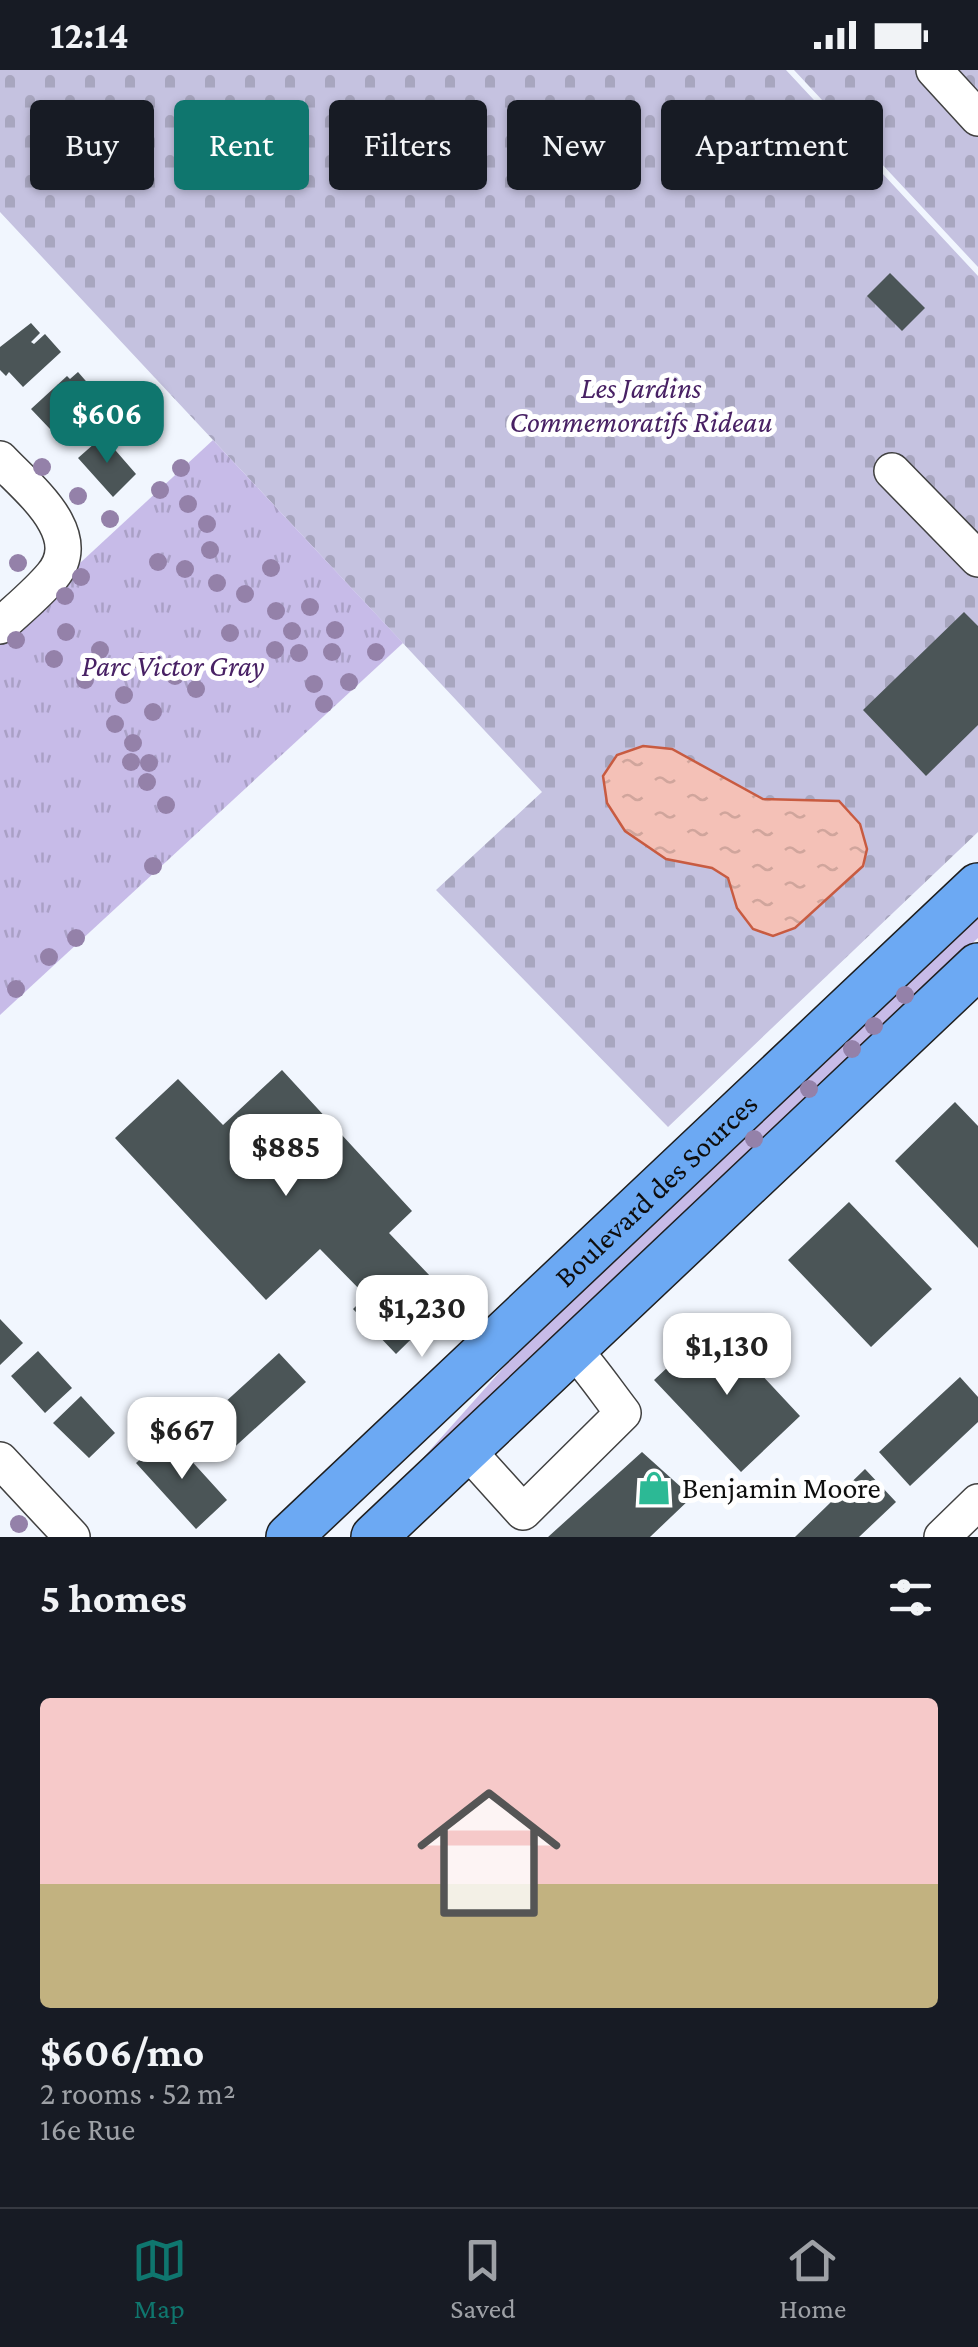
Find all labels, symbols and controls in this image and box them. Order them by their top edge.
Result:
text: 12:14 [50,14,129,56]
chip: Buy [30,100,154,190]
chip: Rent [174,100,309,190]
chip: Filters [329,100,487,190]
chip: New [507,100,641,190]
chip: Apartment [661,100,883,190]
park label: Les Jardins Commemoratifs Rideau [510,371,772,439]
pin: $606 [48,381,166,466]
text: $606 [72,395,142,431]
park label: Parc Victor Gray [81,649,265,683]
street label: Boulevard des Sources [548,1087,764,1293]
pin: $885 [227,1114,345,1199]
text: $885 [252,1128,320,1164]
pin: $1,230 [341,1275,503,1360]
text: $1,230 [378,1289,466,1325]
pin: $1,130 [646,1313,808,1398]
text: $1,130 [685,1327,769,1363]
pin: $667 [123,1397,241,1482]
text: $667 [149,1411,215,1447]
shop icon: Benjamin Moore [635,1469,673,1507]
place label: Benjamin Moore [682,1471,881,1505]
icon: filters [883,1570,938,1625]
text: 5 homes [40,1574,187,1621]
icon: home [399,1763,579,1943]
text: $606/mo [40,2028,204,2075]
text: 2 rooms · 52 m² [40,2075,235,2111]
text: 16e Rue [40,2111,135,2147]
tab: Map [132,2233,187,2324]
tab: Saved [450,2233,516,2324]
tab: Home [779,2233,846,2324]

